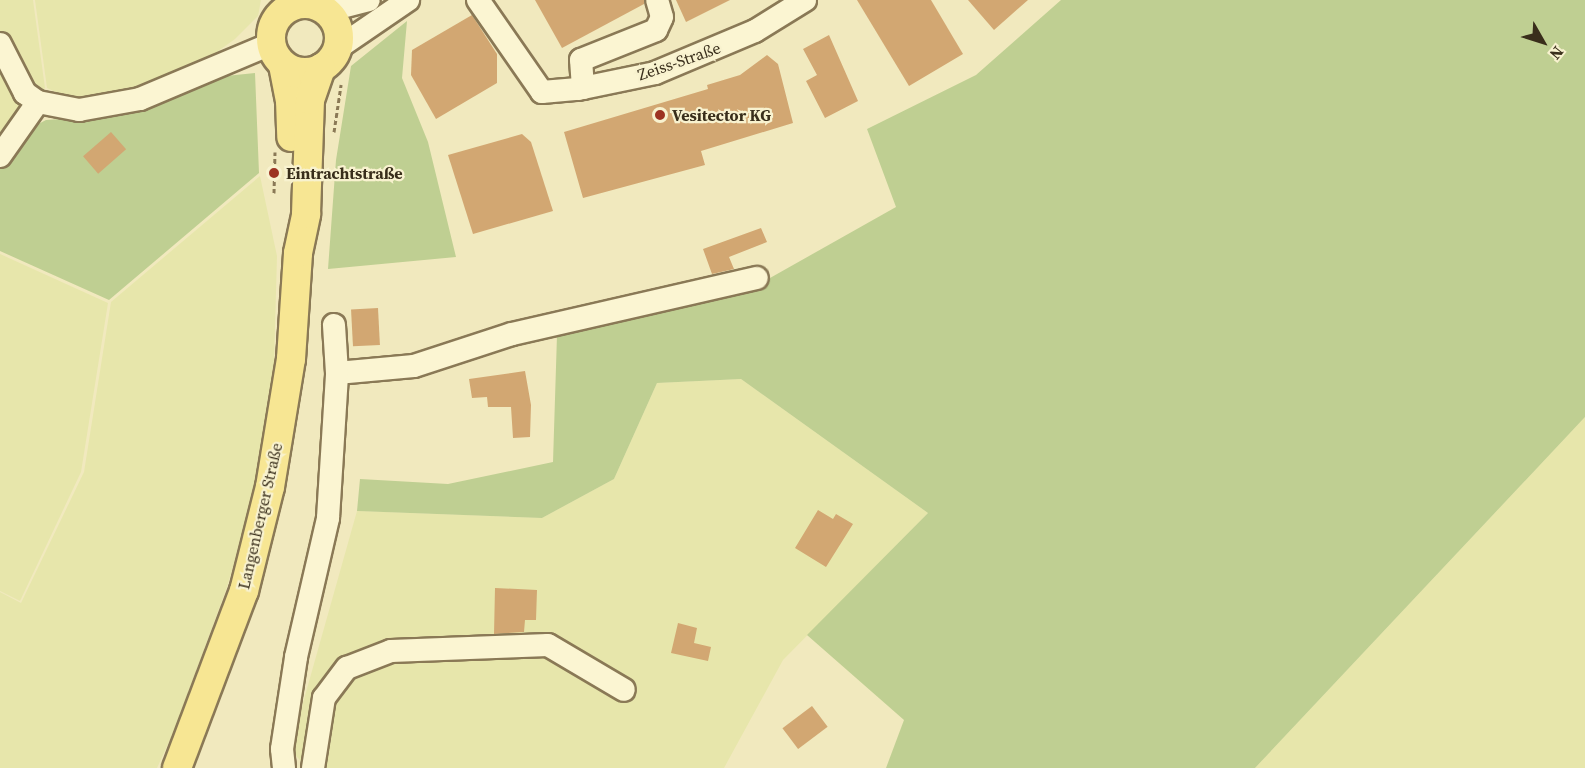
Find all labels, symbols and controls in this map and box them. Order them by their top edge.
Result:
north arrow [1513,12,1573,72]
street label: Zeiss-Straße [635,38,723,84]
text: N [1545,42,1569,65]
place label: Vesitector KG [672,105,771,125]
marker: Vesitector KG [653,108,667,122]
place label: Eintrachtstraße [286,163,403,183]
marker: Eintrachtstraße [267,166,281,180]
street label: Langenberger Straße [234,441,286,591]

